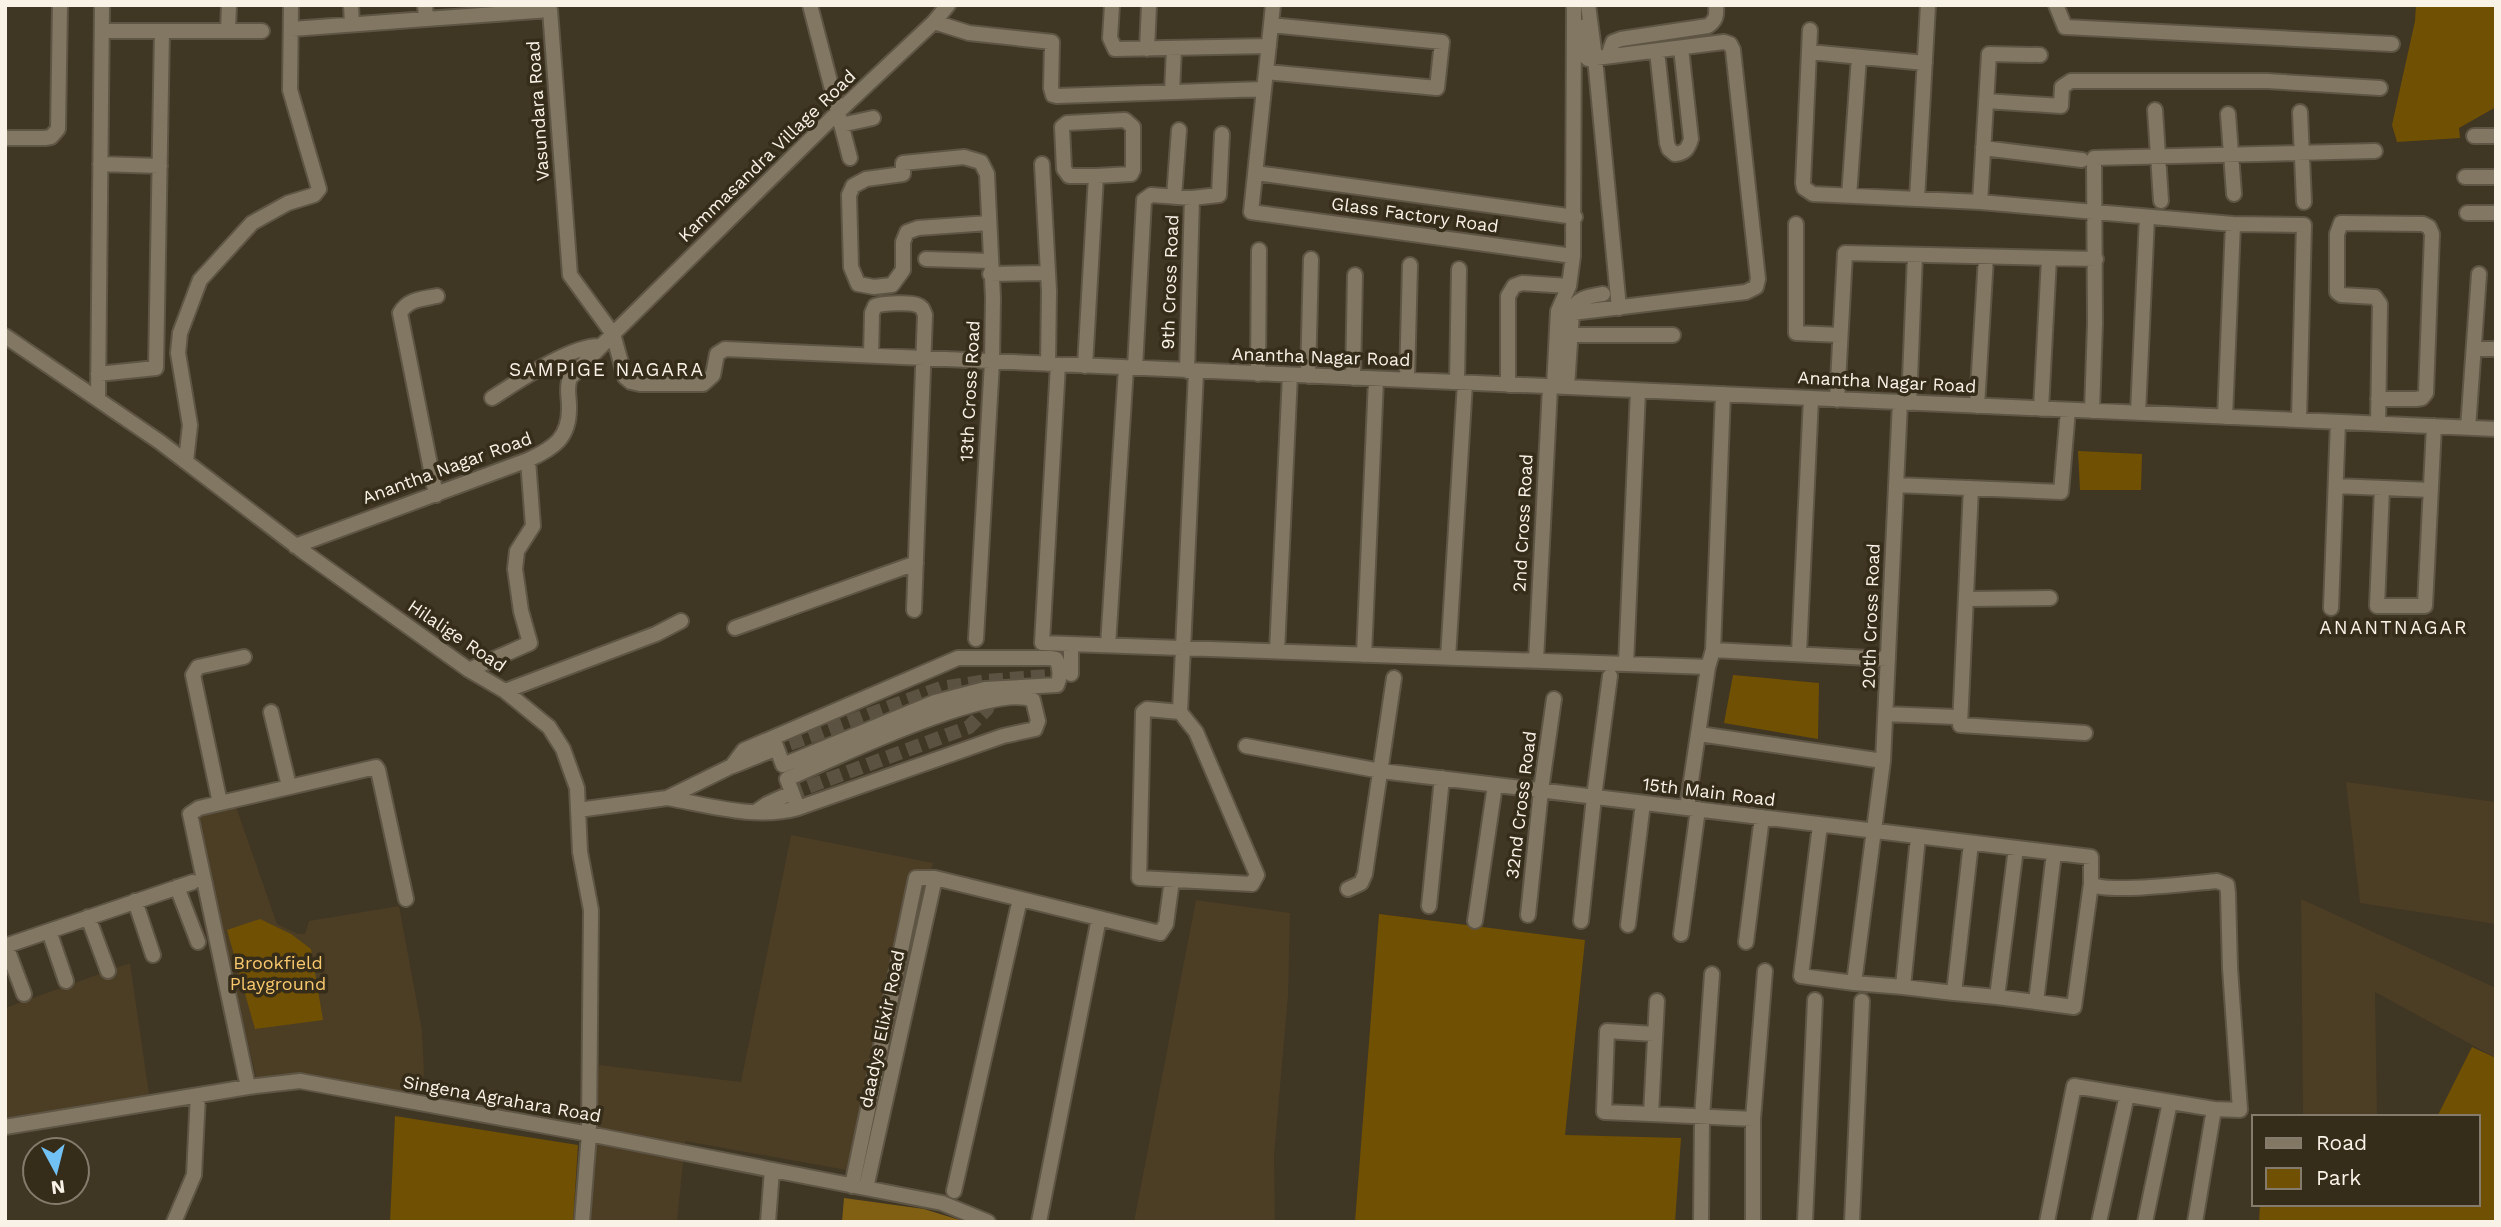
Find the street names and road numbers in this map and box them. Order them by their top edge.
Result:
street label: Vasundara Road [522,40,553,182]
street label: Kammasandra Village Road [674,65,860,246]
street label: Glass Factory Road [1330,192,1500,237]
street label: 9th Cross Road [1157,214,1182,350]
street label: 13th Cross Road [955,320,984,462]
street label: Anantha Nagar Road [1231,343,1411,370]
street label: Anantha Nagar Road [1797,366,1977,397]
street label: Anantha Nagar Road [359,427,534,508]
street label: 2nd Cross Road [1508,453,1537,593]
street label: 20th Cross Road [1857,543,1884,689]
street label: Hilalige Road [404,595,510,676]
street label: 32nd Cross Road [1501,730,1540,880]
street label: 15th Main Road [1641,773,1777,810]
street label: daadys Elixir Road [855,948,908,1110]
street label: Singena Agrahara Road [401,1071,603,1126]

